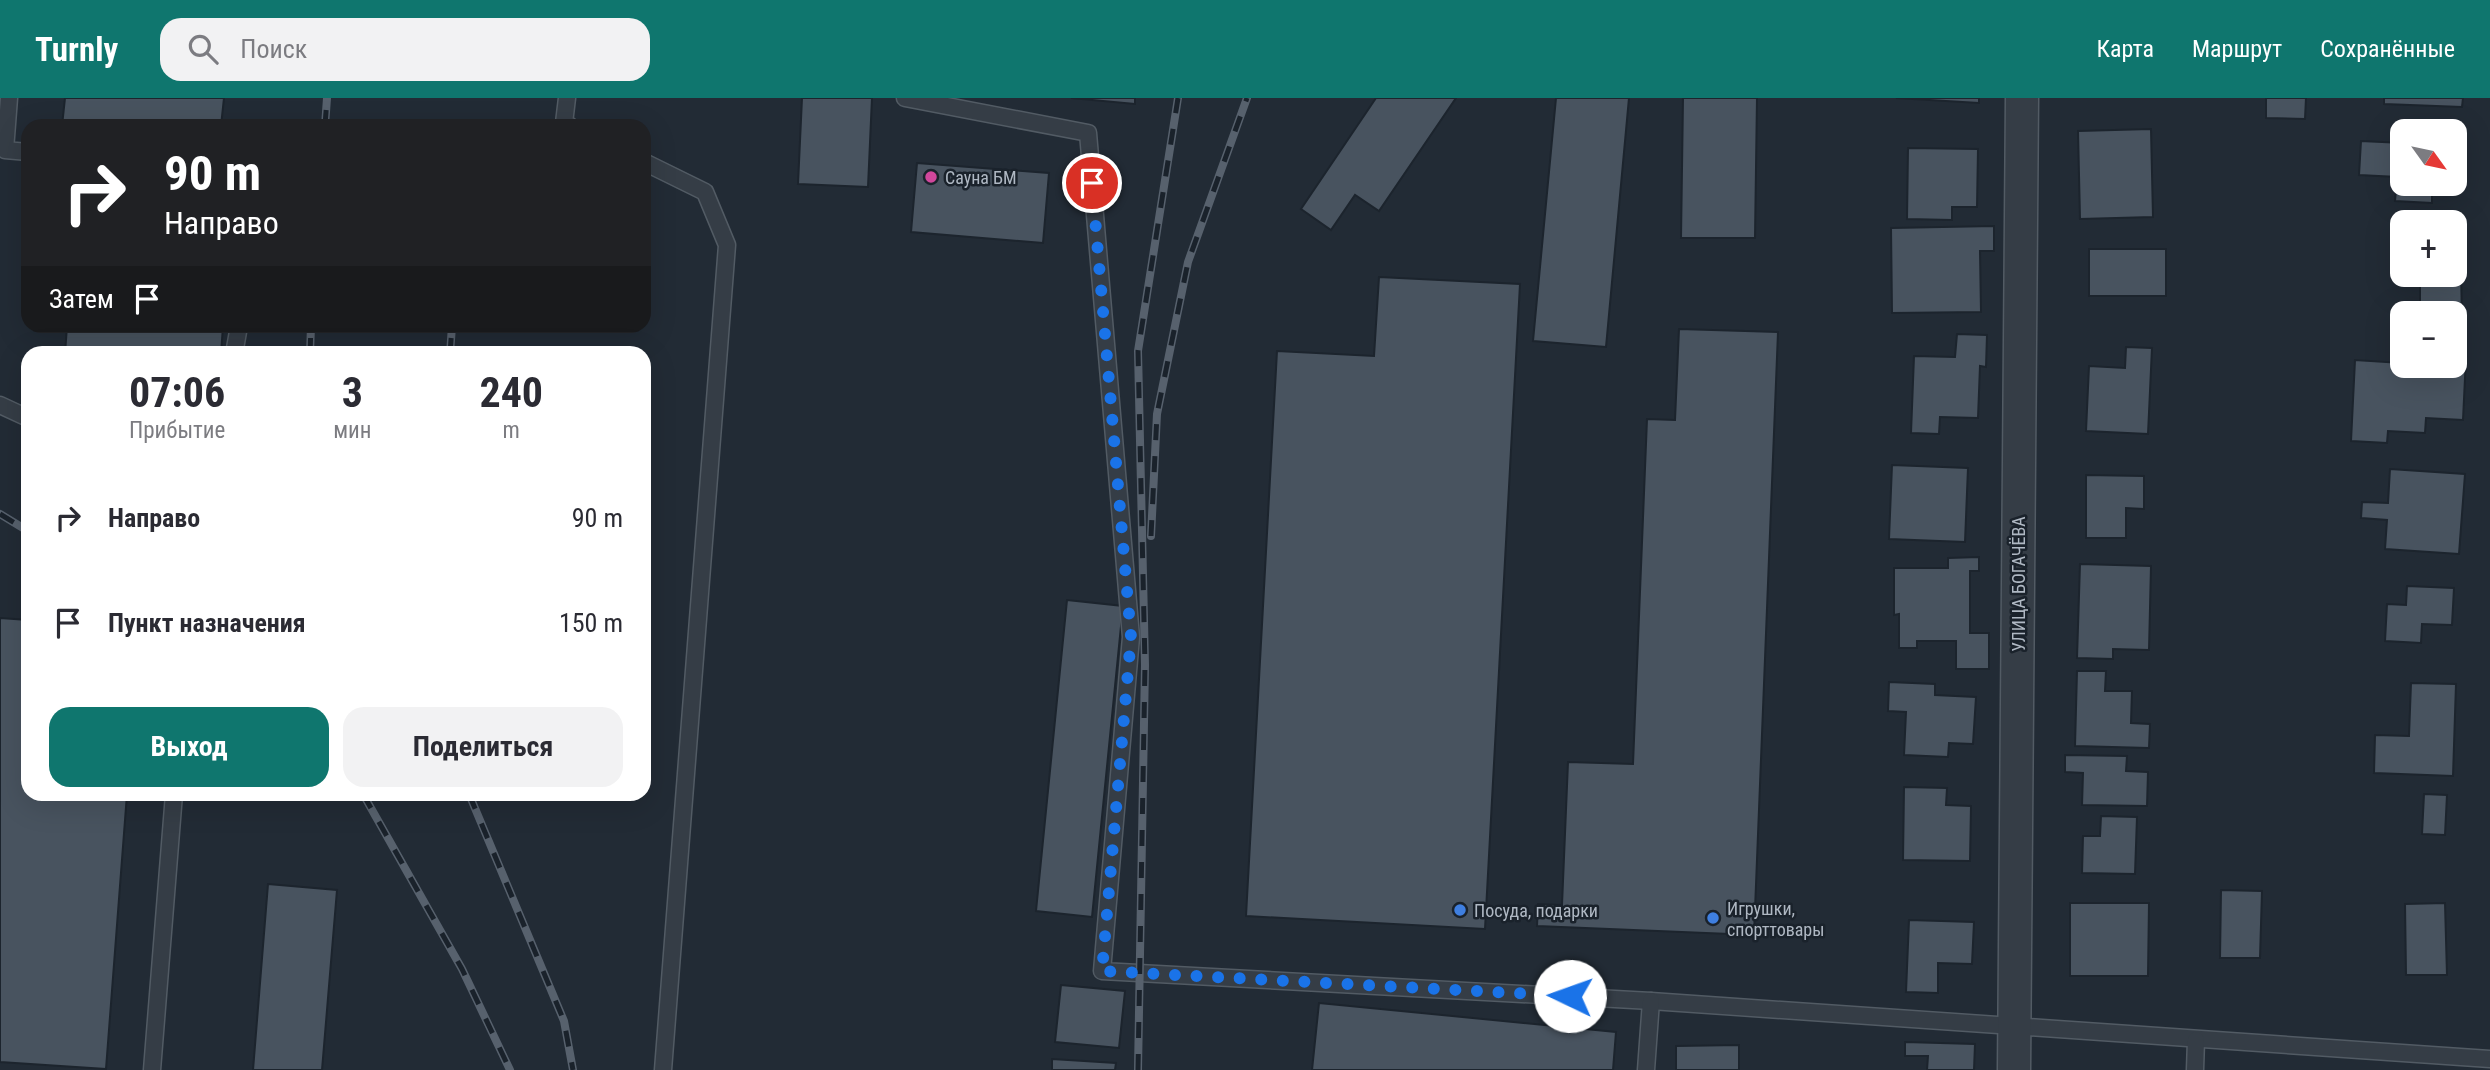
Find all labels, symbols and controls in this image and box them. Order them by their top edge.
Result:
search box [160,18,650,81]
text: Turnly [35,30,118,69]
icon: search [184,30,222,68]
text: Поиск [240,34,307,64]
text: Карта [2097,35,2154,63]
text: Маршрут [2192,35,2282,63]
text: Сохранённые [2320,35,2455,63]
north arrow [2390,119,2468,196]
map controls [2390,119,2467,378]
text: 90 m [164,145,261,202]
icon: right [49,147,140,238]
pin [1062,153,1122,213]
icon: arrive [1073,164,1111,202]
place label: Сауна БМ [945,167,1017,188]
marker: Сауна БМ [923,169,939,185]
text: Направо [164,204,279,242]
button: + [2390,210,2467,287]
icon: arrive [128,280,166,318]
text: Затем [49,284,114,314]
button: − [2390,301,2467,378]
text: 07:06 [129,368,225,417]
text: 3 [342,368,363,417]
text: 240 [479,368,543,417]
text: Прибытие [129,417,225,444]
text: мин [333,417,372,444]
text: m [503,417,520,444]
icon: right [49,499,87,537]
text: Направо [108,503,200,533]
text: 90 m [572,503,623,533]
street label: УЛИЦА БОГАЧЁВА [2008,516,2029,652]
icon: arrive [49,604,87,642]
text: Пункт назначения [108,608,306,638]
text: 150 m [559,608,623,638]
button: Выход [49,707,329,787]
button: Поделиться [343,707,623,787]
place label: Игрушки, спорттовары [1727,898,1824,940]
place label: Посуда, подарки [1474,900,1598,921]
marker: Посуда, подарки [1452,902,1468,918]
marker: Игрушки, спорттовары [1705,910,1721,926]
position arrow [1533,959,1607,1033]

